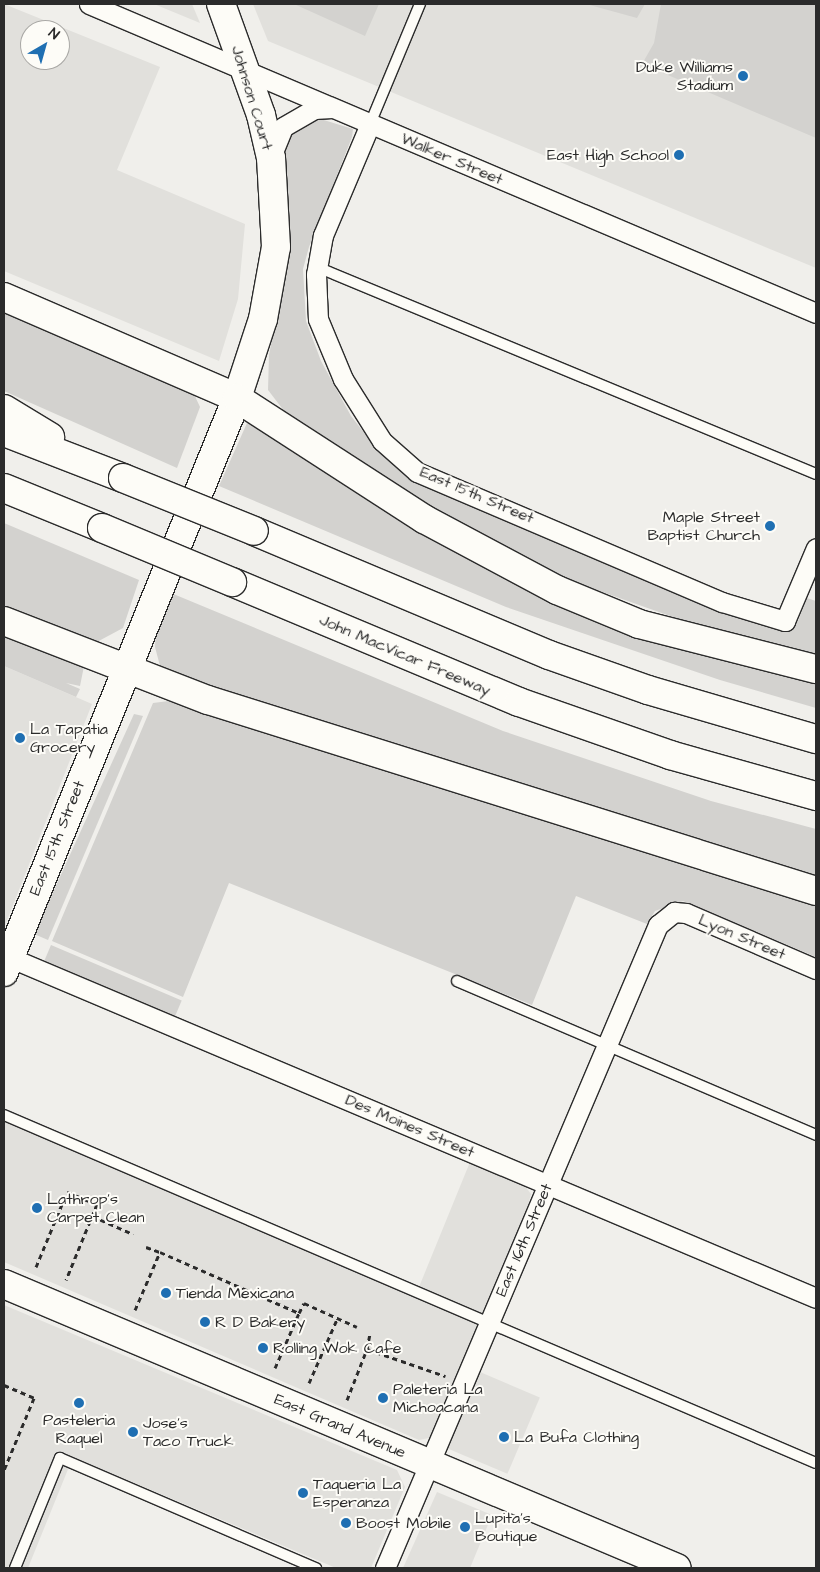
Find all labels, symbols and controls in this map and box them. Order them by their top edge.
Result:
north arrow [20,20,70,70]
text: N [44,23,63,45]
street label: Johnson Court [227,43,277,153]
place label: Duke Williams Stadium [636,57,733,95]
marker: Duke Williams Stadium [737,70,749,82]
street label: Walker Street [398,129,506,189]
place label: East High School [547,145,669,165]
marker: East High School [673,149,685,161]
street label: East 15th Street [417,462,537,528]
place label: Maple Street Baptist Church [648,507,760,545]
marker: Maple Street Baptist Church [764,520,776,532]
street label: John MacVicar Freeway [316,610,494,700]
place label: La Tapatia Grocery [30,719,108,757]
marker: La Tapatia Grocery [14,732,26,744]
street label: East 15th Street [25,778,89,898]
street label: Lyon Street [696,910,788,964]
street label: Des Moines Street [342,1090,478,1162]
street label: East 16th Street [492,1181,556,1299]
place label: Lathrop's Carpet Clean [47,1189,144,1227]
marker: Lathrop's Carpet Clean [31,1202,43,1214]
place label: Tienda Mexicana [176,1283,294,1303]
marker: Tienda Mexicana [160,1287,172,1299]
place label: R D Bakery [215,1312,305,1332]
marker: R D Bakery [199,1316,211,1328]
place label: Rolling Wok Cafe [273,1338,401,1358]
marker: Rolling Wok Cafe [257,1342,269,1354]
place label: Paleteria La Michoacana [393,1379,483,1417]
street label: East Grand Avenue [271,1390,409,1462]
marker: Paleteria La Michoacana [377,1392,389,1404]
marker: Pasteleria Raquel [73,1397,85,1409]
place label: Pasteleria Raquel [43,1410,115,1448]
place label: Jose’s Taco Truck [143,1413,234,1451]
marker: Jose’s Taco Truck [127,1426,139,1438]
place label: La Bufa Clothing [514,1427,639,1447]
marker: La Bufa Clothing [498,1431,510,1443]
place label: Taqueria La Esperanza [313,1474,401,1512]
marker: Taqueria La Esperanza [297,1487,309,1499]
place label: Lupita's Boutique [475,1508,537,1546]
place label: Boost Mobile [356,1513,451,1533]
marker: Boost Mobile [340,1517,352,1529]
marker: Lupita's Boutique [459,1521,471,1533]

